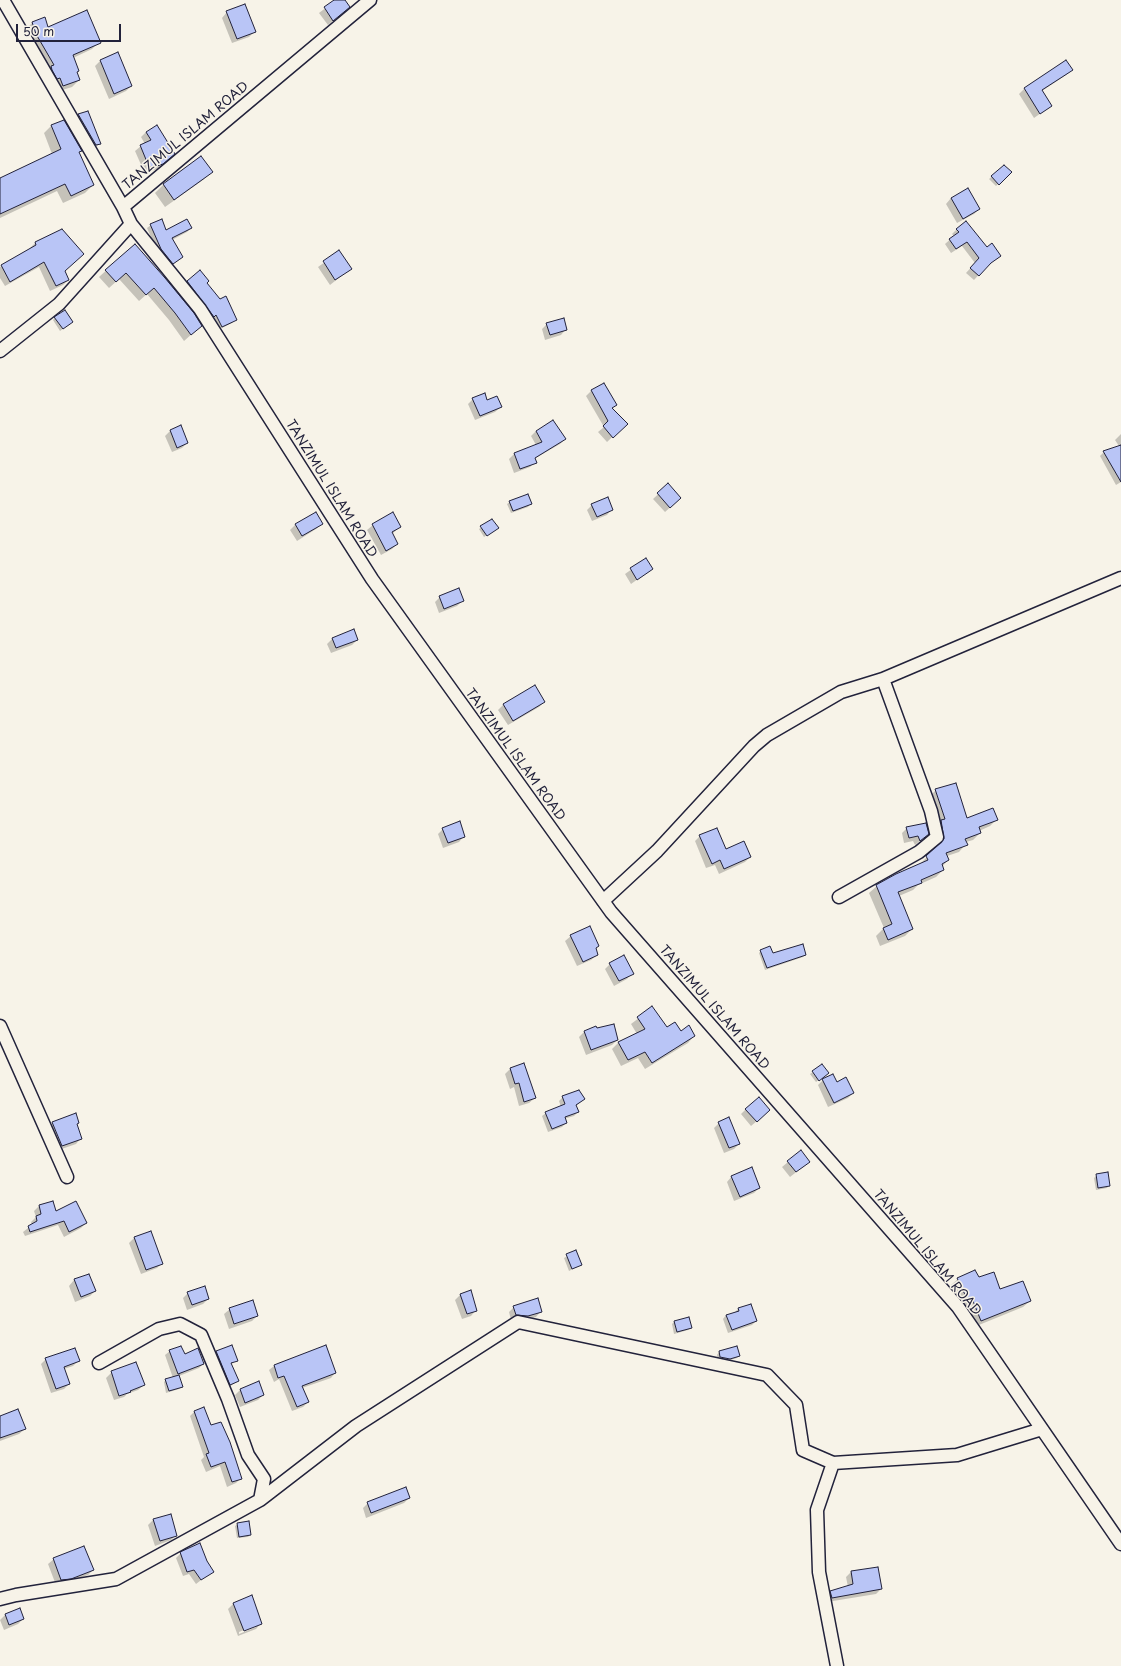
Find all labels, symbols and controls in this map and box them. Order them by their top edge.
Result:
scale bar [18,16,123,42]
text: 50 m [23,22,54,40]
street label: TANZIMUL ISLAM ROAD [120,79,252,193]
street label: TANZIMUL ISLAM ROAD [282,417,380,561]
street label: TANZIMUL ISLAM ROAD [462,686,568,824]
street label: TANZIMUL ISLAM ROAD [656,943,772,1073]
street label: TANZIMUL ISLAM ROAD [870,1187,984,1319]

